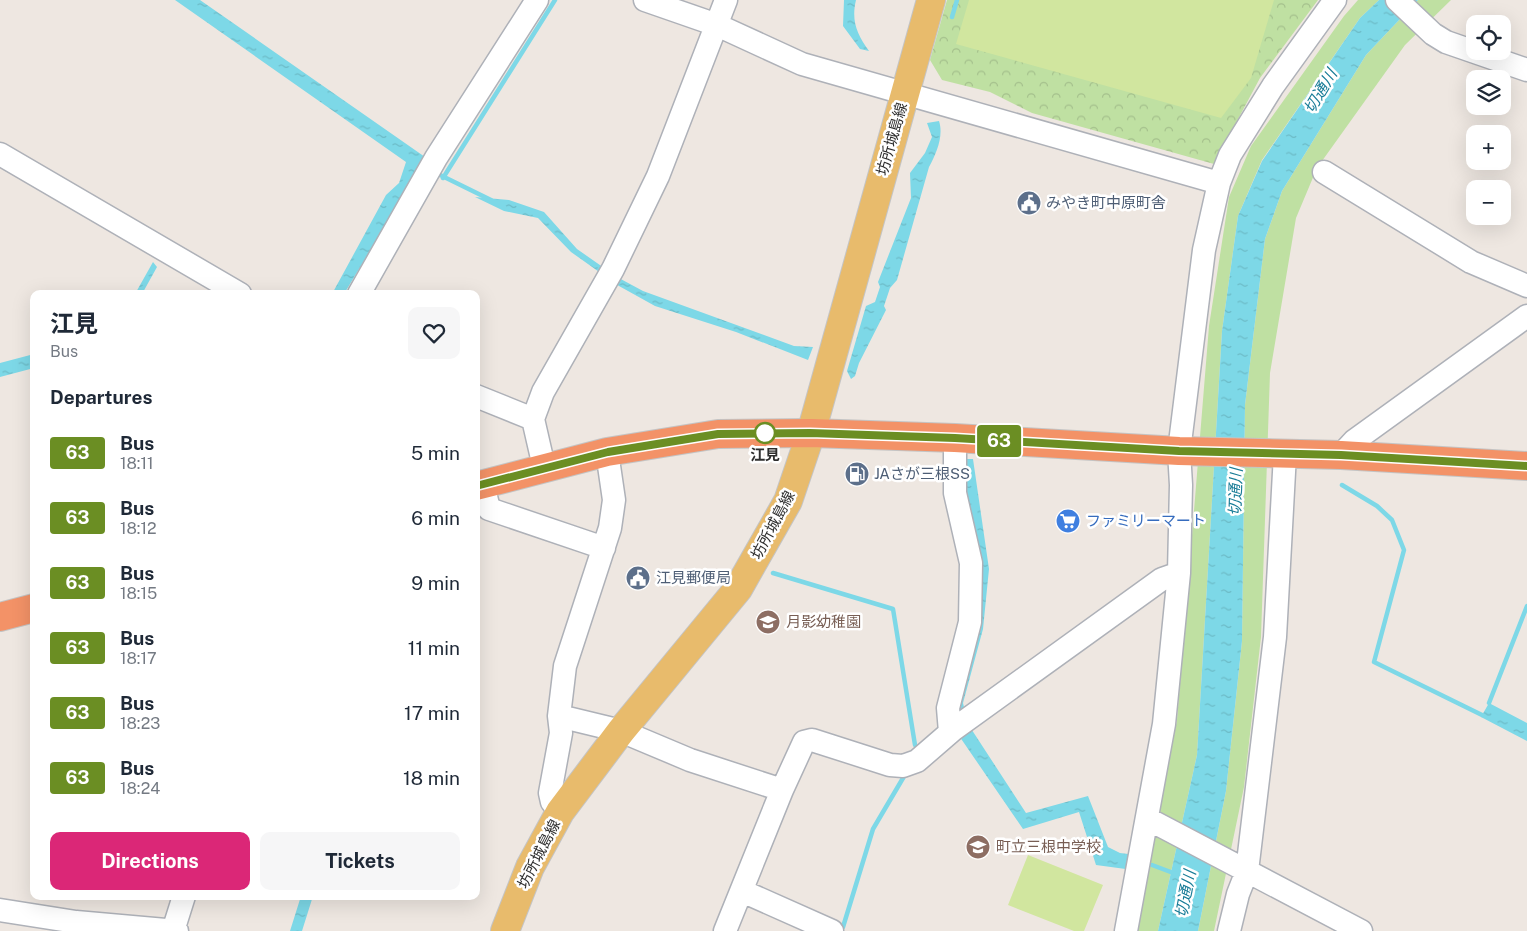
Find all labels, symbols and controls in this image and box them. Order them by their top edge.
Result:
map controls [1466,15,1511,225]
button: locate [1466,15,1511,60]
water label: 切通川 [1300,64,1342,117]
button: layers [1466,70,1511,115]
street label: 坊所城島線 [873,100,910,177]
button: + [1466,125,1511,170]
button: − [1466,180,1511,225]
public building icon: みやき町中原町舎 [1016,190,1042,216]
place label: みやき町中原町舎 [1046,194,1166,211]
button: heart [408,307,460,359]
text: 江見 [50,309,98,337]
text: Bus [50,342,78,361]
text: Departures [50,386,153,408]
marker: 江見 [754,422,776,444]
line badge: 63 [976,425,1022,457]
text: 63 [987,430,1011,451]
text: Bus [120,432,154,454]
text: 63 [66,442,89,463]
text: 5 min [411,442,460,464]
place label: 江見 [750,446,780,463]
text: 18:11 [120,454,154,473]
fuel station icon: JAさが三根SS [844,461,870,487]
place label: JAさが三根SS [874,465,970,482]
water label: 切通川 [1225,466,1246,516]
street label: 坊所城島線 [747,488,798,562]
text: Bus [120,497,154,519]
text: 63 [66,507,89,528]
text: 6 min [411,507,460,529]
supermarket icon: ファミリーマート [1055,508,1081,534]
place label: ファミリーマート [1086,512,1206,529]
text: 18:12 [120,519,157,538]
text: Bus [120,562,154,584]
public building icon: 江見郵便局 [625,565,651,591]
place label: 江見郵便局 [656,569,731,586]
text: 63 [66,572,89,593]
text: 9 min [411,572,460,594]
text: 18:15 [120,584,157,603]
school or university icon: 月影幼稚園 [755,609,781,635]
place label: 月影幼稚園 [786,613,861,630]
text: Bus [120,627,154,649]
text: 63 [66,637,89,658]
text: 11 min [408,637,460,659]
text: 18:17 [120,649,157,668]
text: Bus [120,692,154,714]
text: 63 [66,702,89,723]
text: 17 min [404,702,460,724]
text: 18:23 [120,714,160,733]
text: Bus [120,757,154,779]
text: 63 [66,767,89,788]
text: 18 min [403,767,460,789]
text: 18:24 [120,779,160,798]
street label: 坊所城島線 [514,816,563,891]
button: Directions [50,832,250,890]
button: Tickets [260,832,460,890]
school or university icon: 町立三根中学校 [965,834,991,860]
place label: 町立三根中学校 [996,838,1101,855]
water label: 切通川 [1172,867,1200,919]

